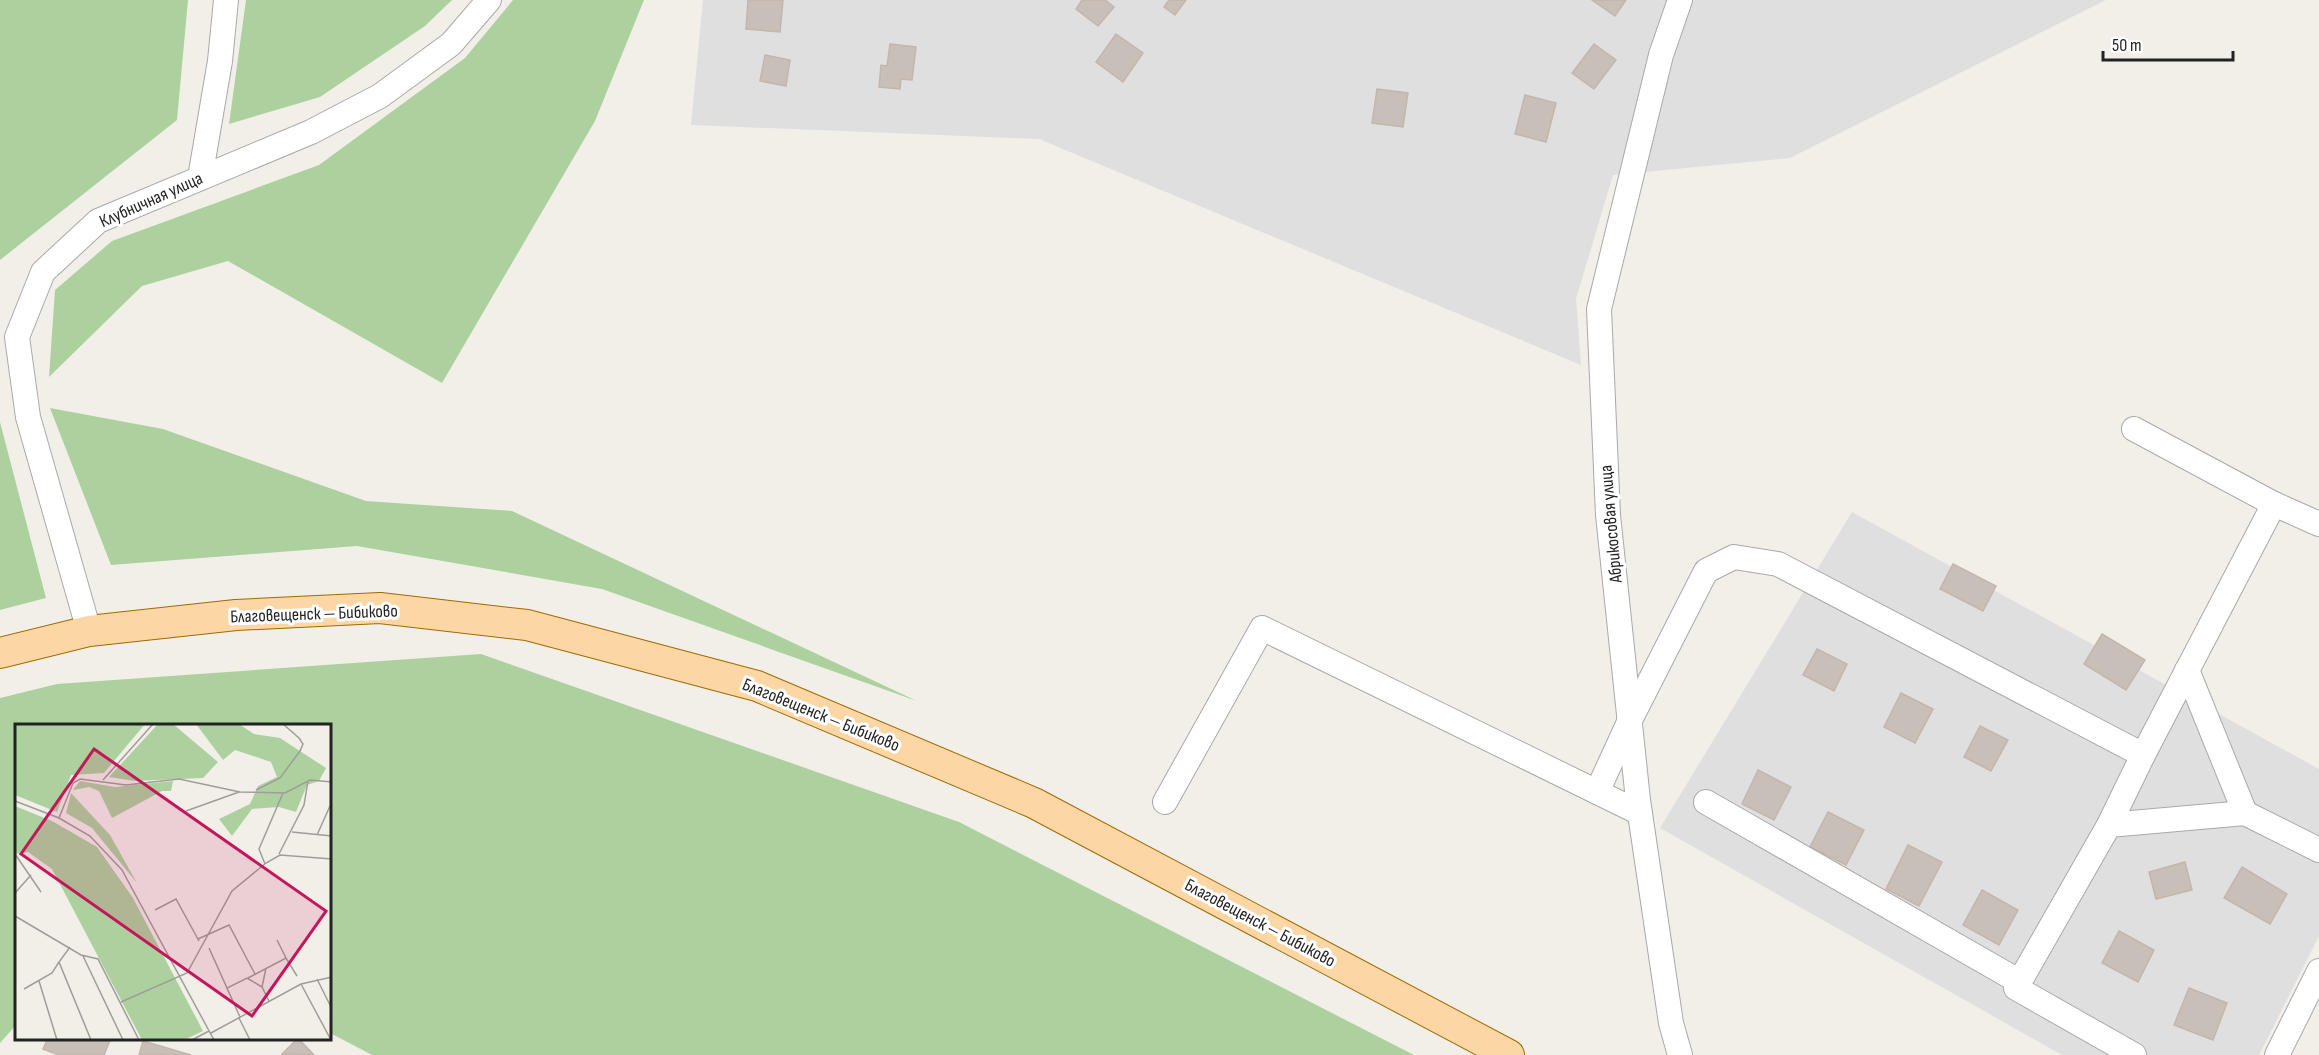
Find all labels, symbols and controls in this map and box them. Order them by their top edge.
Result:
scale bar [2103,24,2234,62]
text: 50 m [2112,35,2142,56]
street label: Клубничная улица [96,168,206,232]
street label: Абрикосовая улица [1595,464,1627,585]
street label: Благовещенск — Бибиково [230,601,398,627]
street label: Благовещенск — Бибиково [739,674,903,756]
inset map [15,724,332,1040]
street label: Благовещенск — Бибиково [1181,874,1339,972]

